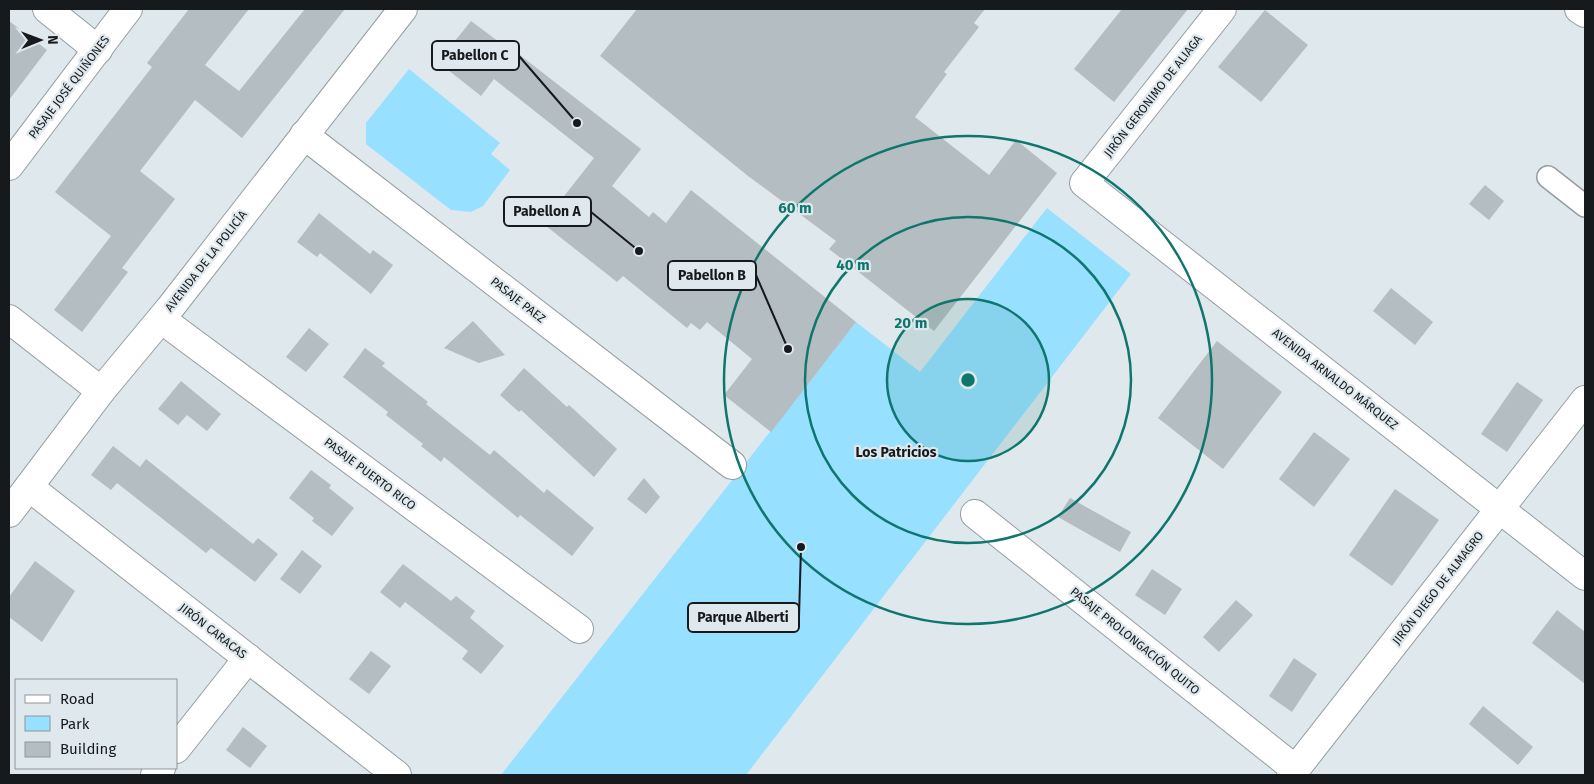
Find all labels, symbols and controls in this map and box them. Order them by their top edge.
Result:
north arrow [15,15,65,65]
street label: JIRÓN GERONIMO DE ALIAGA [1100,32,1205,160]
street label: PASAJE JOSÉ QUIÑONES [26,33,112,141]
callout: Pabellon C [432,41,519,70]
text: Pabellon C [441,47,509,64]
callout: Pabellon A [504,197,591,226]
text: 60 m [778,199,812,217]
text: Pabellon A [513,203,581,220]
street label: AVENIDA DE LA POLICÍA [161,207,250,314]
text: 40 m [836,256,870,274]
callout: Pabellon B [668,261,756,290]
text: Pabellon B [678,267,746,284]
street label: PASAJE PAEZ [488,274,548,326]
text: 20 m [895,314,927,332]
street label: AVENIDA ARNALDO MÁRQUEZ [1269,325,1401,432]
centre of rings [959,371,977,389]
street label: PASAJE PUERTO RICO [321,435,419,513]
district label: Los Patricios [856,444,937,461]
street label: JIRÓN DIEGO DE ALMAGRO [1389,528,1487,647]
street label: PASAJE PROLONGACIÓN QUITO [1068,584,1203,697]
street label: JIRÓN CARACAS [176,600,251,662]
callout: Parque Alberti [688,603,799,632]
text: Parque Alberti [697,609,789,626]
legend [15,679,178,769]
text: Road [60,690,95,708]
text: Park [60,715,90,733]
text: Building [60,740,116,758]

